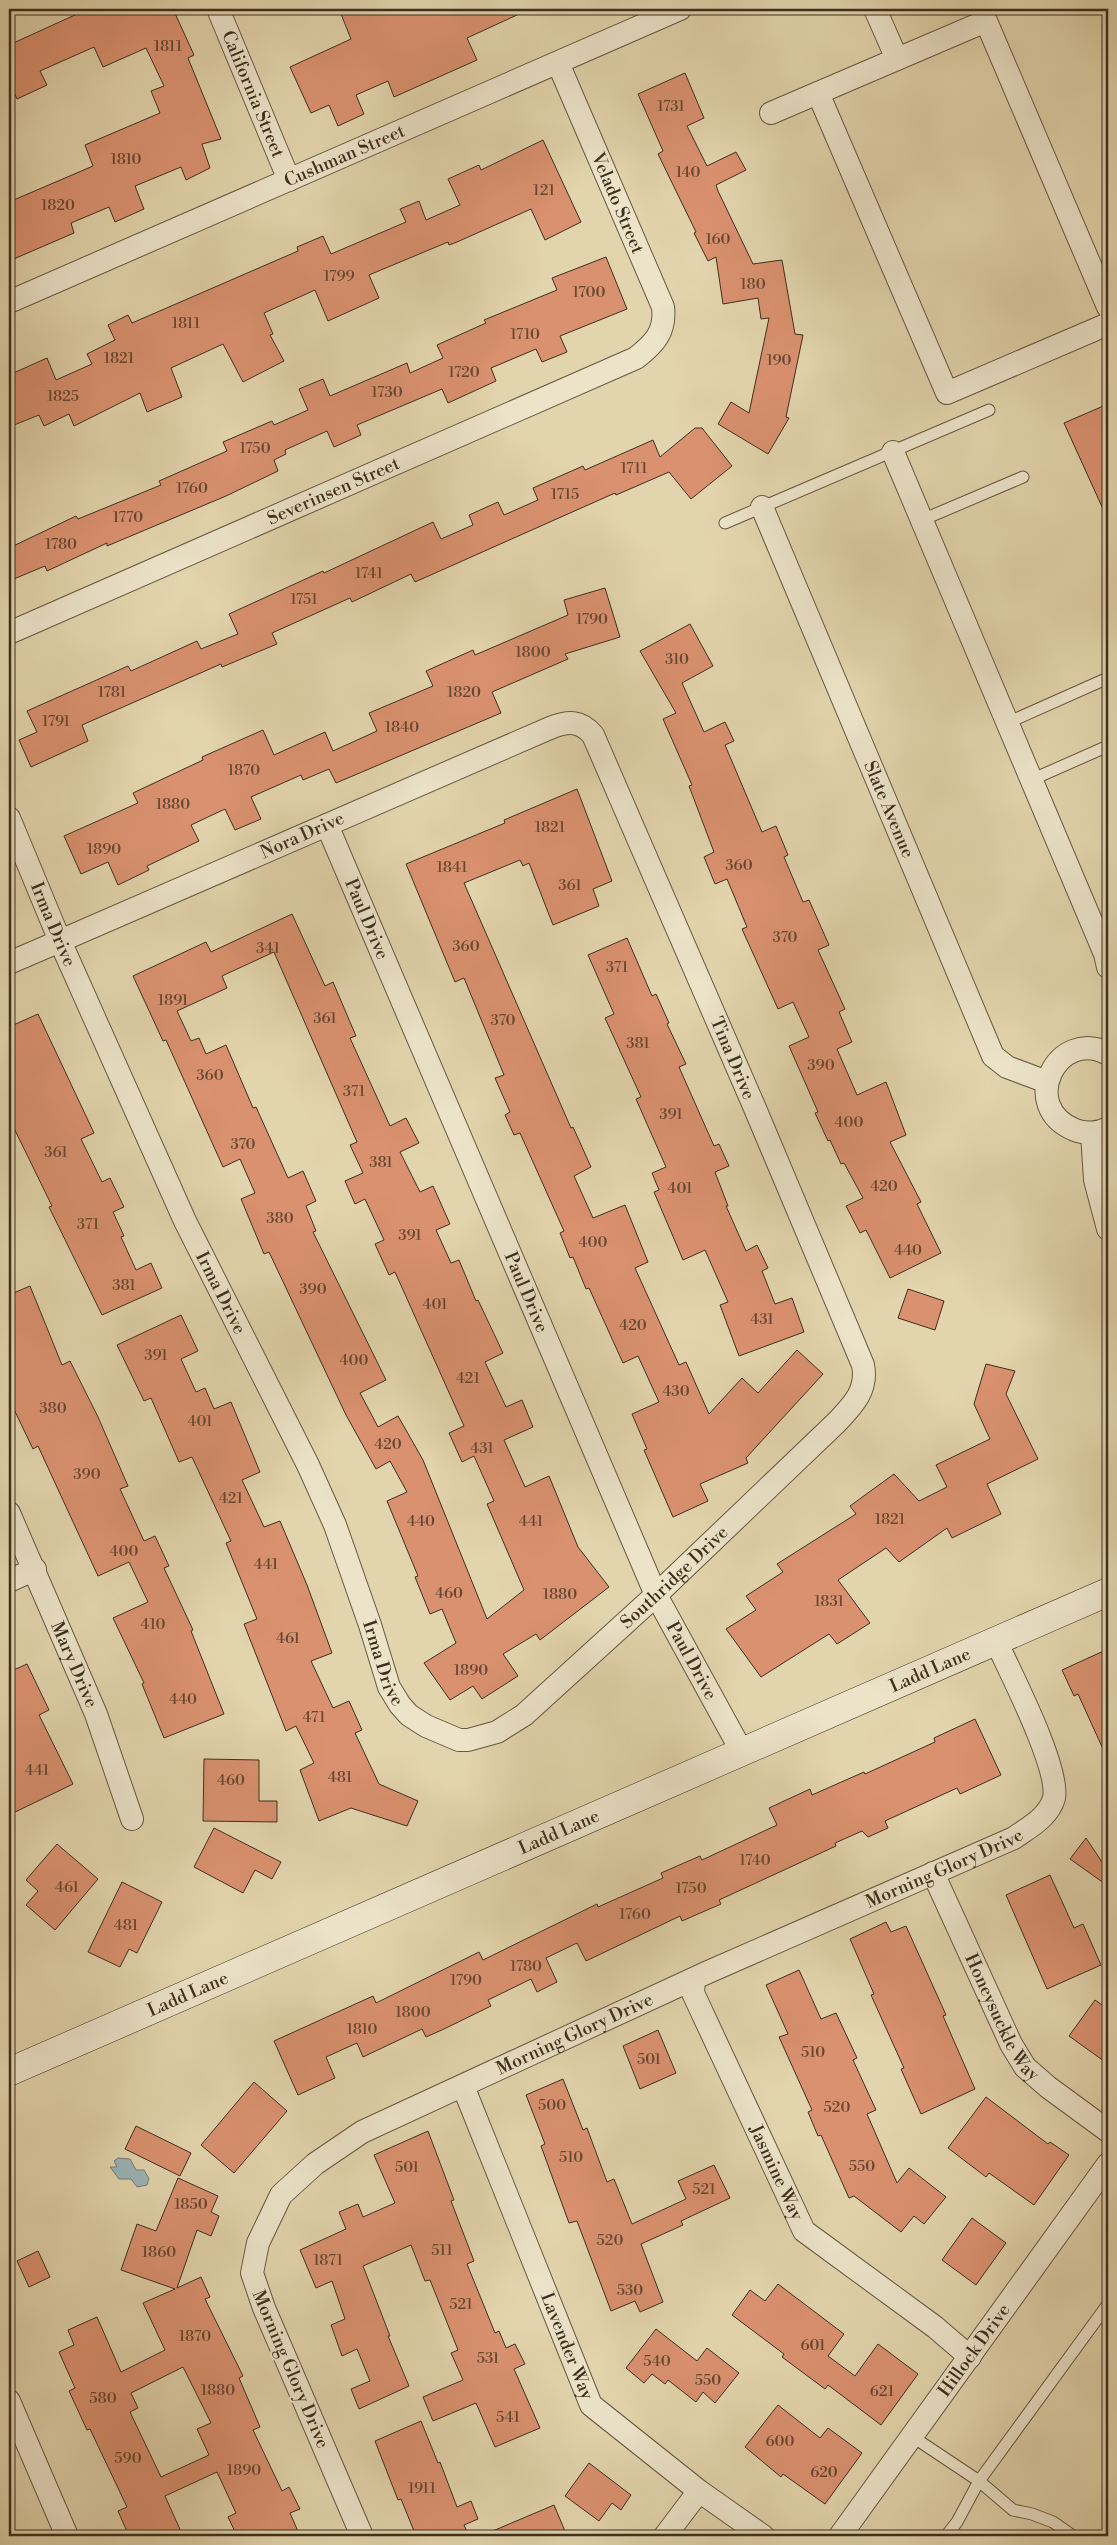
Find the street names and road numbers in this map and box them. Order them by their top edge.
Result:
street label: California Street [216,27,290,162]
street label: Cushman Street [281,119,409,192]
street label: Velado Street [586,148,649,258]
street label: Severinsen Street [264,452,404,530]
street label: Slate Avenue [858,758,919,862]
street label: Nora Drive [257,807,348,864]
street label: Paul Drive [339,875,394,963]
street label: Irma Drive [25,879,81,970]
street label: Tina Drive [705,1013,760,1103]
street label: Irma Drive [190,1248,251,1338]
street label: Paul Drive [499,1248,554,1336]
street label: Southridge Drive [615,1521,733,1634]
street label: Irma Drive [357,1617,409,1710]
street label: Mary Drive [45,1618,103,1711]
street label: Paul Drive [661,1618,722,1704]
street label: Ladd Lane [886,1642,974,1698]
street label: Ladd Lane [515,1805,603,1860]
street label: Morning Glory Drive [862,1824,1028,1914]
street label: Honeysuckle Way [959,1950,1044,2086]
street label: Ladd Lane [144,1967,232,2022]
street label: Morning Glory Drive [493,1988,657,2080]
street label: Jasmine Way [744,2120,808,2224]
street label: Morning Glory Drive [247,2286,334,2452]
street label: Lavender Way [535,2289,599,2403]
street label: Hillock Drive [933,2299,1016,2402]

